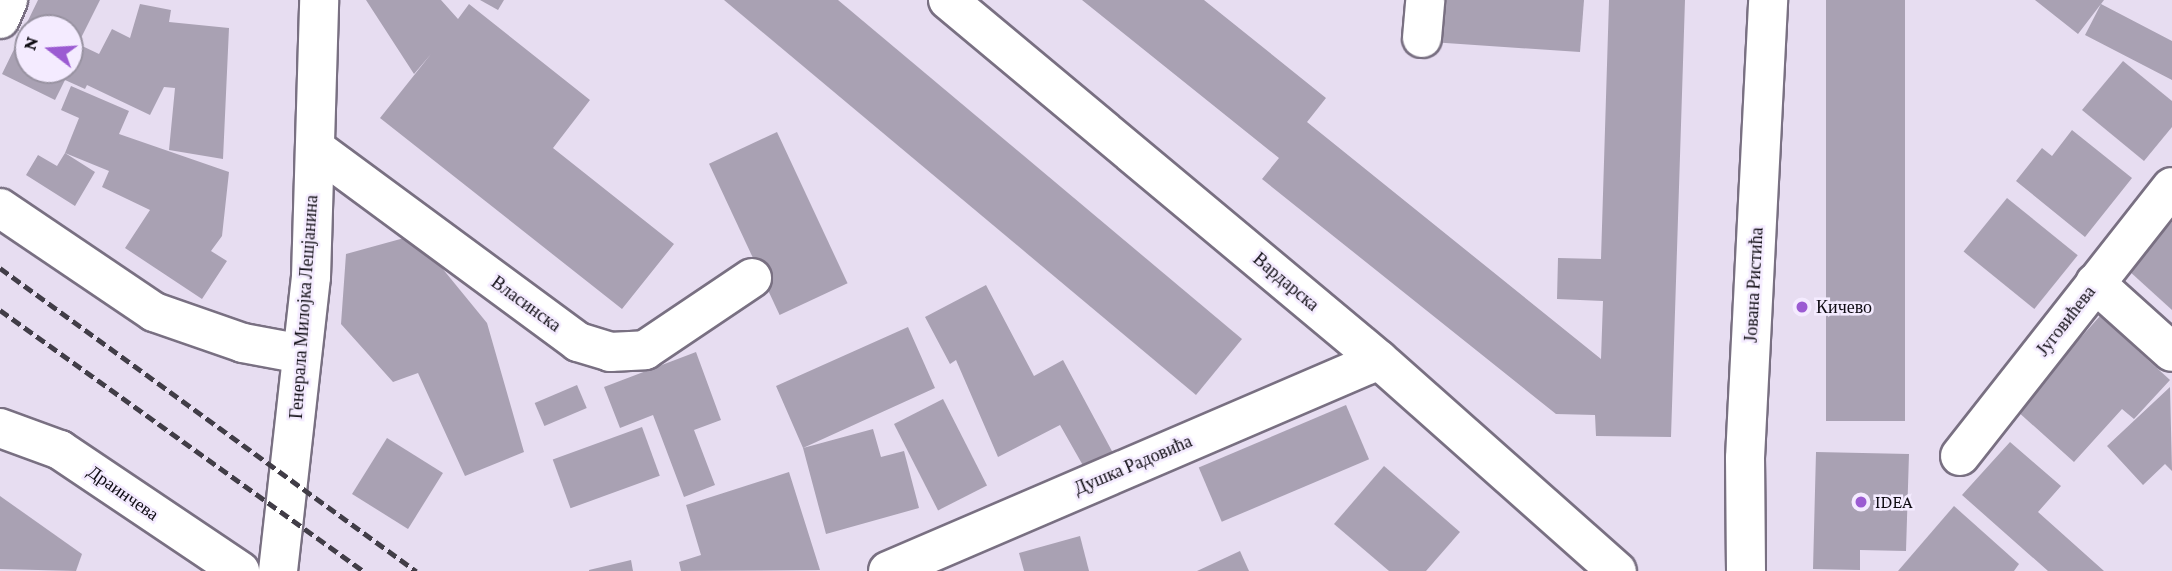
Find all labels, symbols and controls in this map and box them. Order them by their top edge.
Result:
north arrow [14,14,84,84]
text: N [18,34,42,53]
street label: Генерала Милојка Лешјанина [285,194,323,420]
street label: Јована Ристића [1740,227,1768,343]
street label: Вардарска [1249,248,1323,316]
street label: Власинска [487,272,565,336]
street label: Југовићева [2032,282,2100,360]
place label: Кичево [1816,296,1872,318]
marker: Кичево [1794,299,1810,315]
street label: Душка Радовића [1071,430,1195,500]
street label: Драинчева [83,461,163,525]
place label: IDEA [1875,491,1912,513]
marker: IDEA [1853,494,1869,510]

